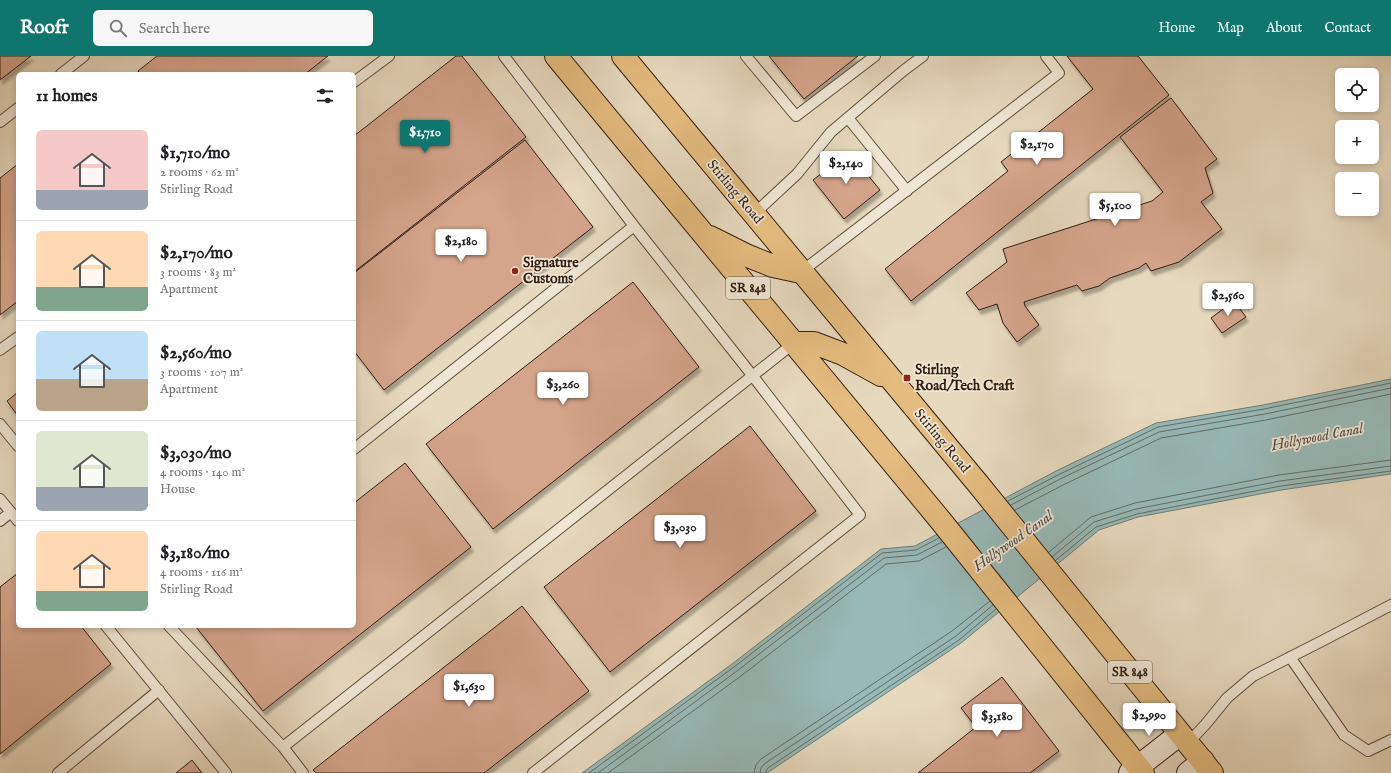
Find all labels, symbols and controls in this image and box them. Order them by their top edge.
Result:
search box [93,10,373,46]
text: Roofr [20,16,69,40]
icon: search [107,17,129,39]
text: Search here [139,19,210,38]
text: Home [1159,19,1195,37]
text: Map [1217,19,1244,37]
text: About [1266,19,1302,37]
text: Contact [1324,19,1371,37]
map controls [1335,68,1379,216]
button: locate [1335,68,1379,112]
icon: filters [314,85,336,107]
text: 11 homes [36,86,97,107]
pin: $1,710 [392,120,458,154]
button: + [1335,120,1379,164]
text: $1,710 [409,124,441,141]
pin: $2,170 [1004,132,1070,166]
text: $2,170 [1020,136,1054,153]
text: $1,710/mo [160,143,230,164]
icon: home [68,146,116,194]
pin: $2,140 [813,151,879,185]
text: $2,140 [829,155,863,172]
street label: Stirling Road [703,156,767,228]
text: 2 rooms · 62 m² [160,164,239,181]
button: − [1335,172,1379,216]
text: Stirling Road [160,181,233,198]
pin: $5,100 [1082,193,1148,227]
text: $5,100 [1099,197,1131,214]
pin: $2,180 [428,229,494,263]
text: $2,180 [444,233,478,250]
text: $2,170/mo [160,243,233,264]
icon: home [68,247,116,295]
place label: Signature Customs [523,254,579,288]
text: 3 rooms · 83 m² [160,264,236,281]
marker: Signature Customs [510,266,520,276]
road number: SR 848 [726,277,770,299]
text: Apartment [160,281,218,298]
pin: $2,560 [1195,283,1261,317]
text: $2,560 [1211,287,1245,304]
text: $2,560/mo [160,343,232,364]
icon: home [68,347,116,395]
place label: Stirling Road/Tech Craft [915,361,1015,395]
text: 3 rooms · 107 m² [160,364,243,381]
pin: $3,260 [530,372,596,406]
marker: Stirling Road/Tech Craft [902,373,912,383]
text: $3,260 [546,376,580,393]
text: Apartment [160,381,218,398]
street label: Stirling Road [910,405,974,477]
water label: Hollywood Canal [1268,419,1366,455]
text: $3,030/mo [160,443,231,464]
icon: home [68,447,116,495]
text: 4 rooms · 140 m² [160,464,245,481]
text: House [160,481,195,498]
water label: Hollywood Canal [969,506,1058,576]
pin: $3,030 [647,515,713,549]
text: $3,030 [663,519,697,536]
text: $3,180/mo [160,543,230,564]
icon: home [68,547,116,595]
text: 4 rooms · 116 m² [160,564,243,581]
text: Stirling Road [160,581,233,598]
road number: SR 848 [1108,661,1152,683]
pin: $1,630 [436,674,502,708]
text: $1,630 [453,678,485,695]
pin: $2,990 [1116,703,1182,737]
pin: $3,180 [964,704,1030,738]
text: $2,990 [1132,707,1166,724]
text: $3,180 [981,708,1013,725]

